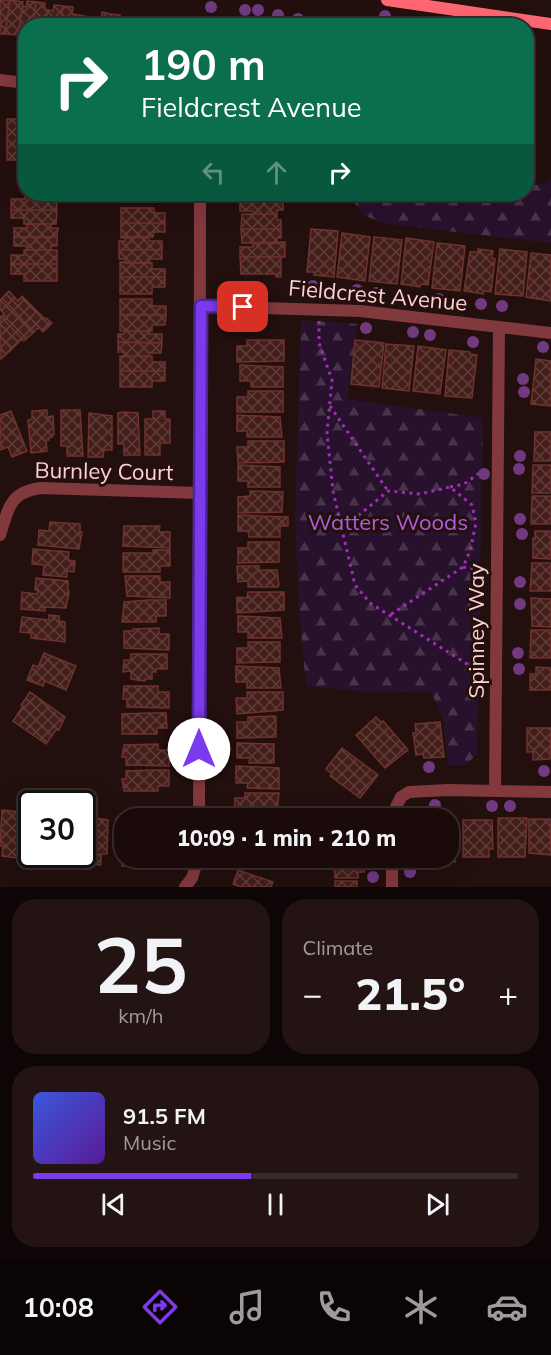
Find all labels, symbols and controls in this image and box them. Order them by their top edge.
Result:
text: 190 m [141,38,266,91]
icon: right [42,42,120,120]
text: Fieldcrest Avenue [141,90,361,124]
icon: left [197,156,230,189]
icon: ahead [260,156,293,189]
icon: right [323,156,356,189]
street label: Fieldcrest Avenue [287,273,469,317]
pin [217,281,268,332]
icon: arrive [226,290,259,323]
street label: Burnley Court [34,456,174,486]
park label: Watters Woods [308,508,468,536]
street label: Spinney Way [462,563,490,699]
position arrow [167,717,231,781]
speed limit sign: 30 [18,790,96,868]
text: 10:09 · 1 min · 210 m [177,824,396,852]
text: 25 [94,915,188,1013]
text: Climate [303,935,373,960]
text: 21.5° [355,965,465,1021]
text: − [303,973,322,1014]
text: + [498,973,518,1014]
text: km/h [118,1003,163,1028]
text: 91.5 FM [123,1102,206,1130]
text: Music [123,1130,176,1155]
icon: previous [97,1188,130,1221]
icon: pause [259,1188,292,1221]
icon: next [421,1188,454,1221]
icon: directions [139,1286,181,1328]
icon: music [226,1286,268,1328]
icon: phone [313,1286,355,1328]
icon: climate [400,1286,442,1328]
icon: car [486,1286,528,1328]
text: 10:08 [22,1290,94,1324]

